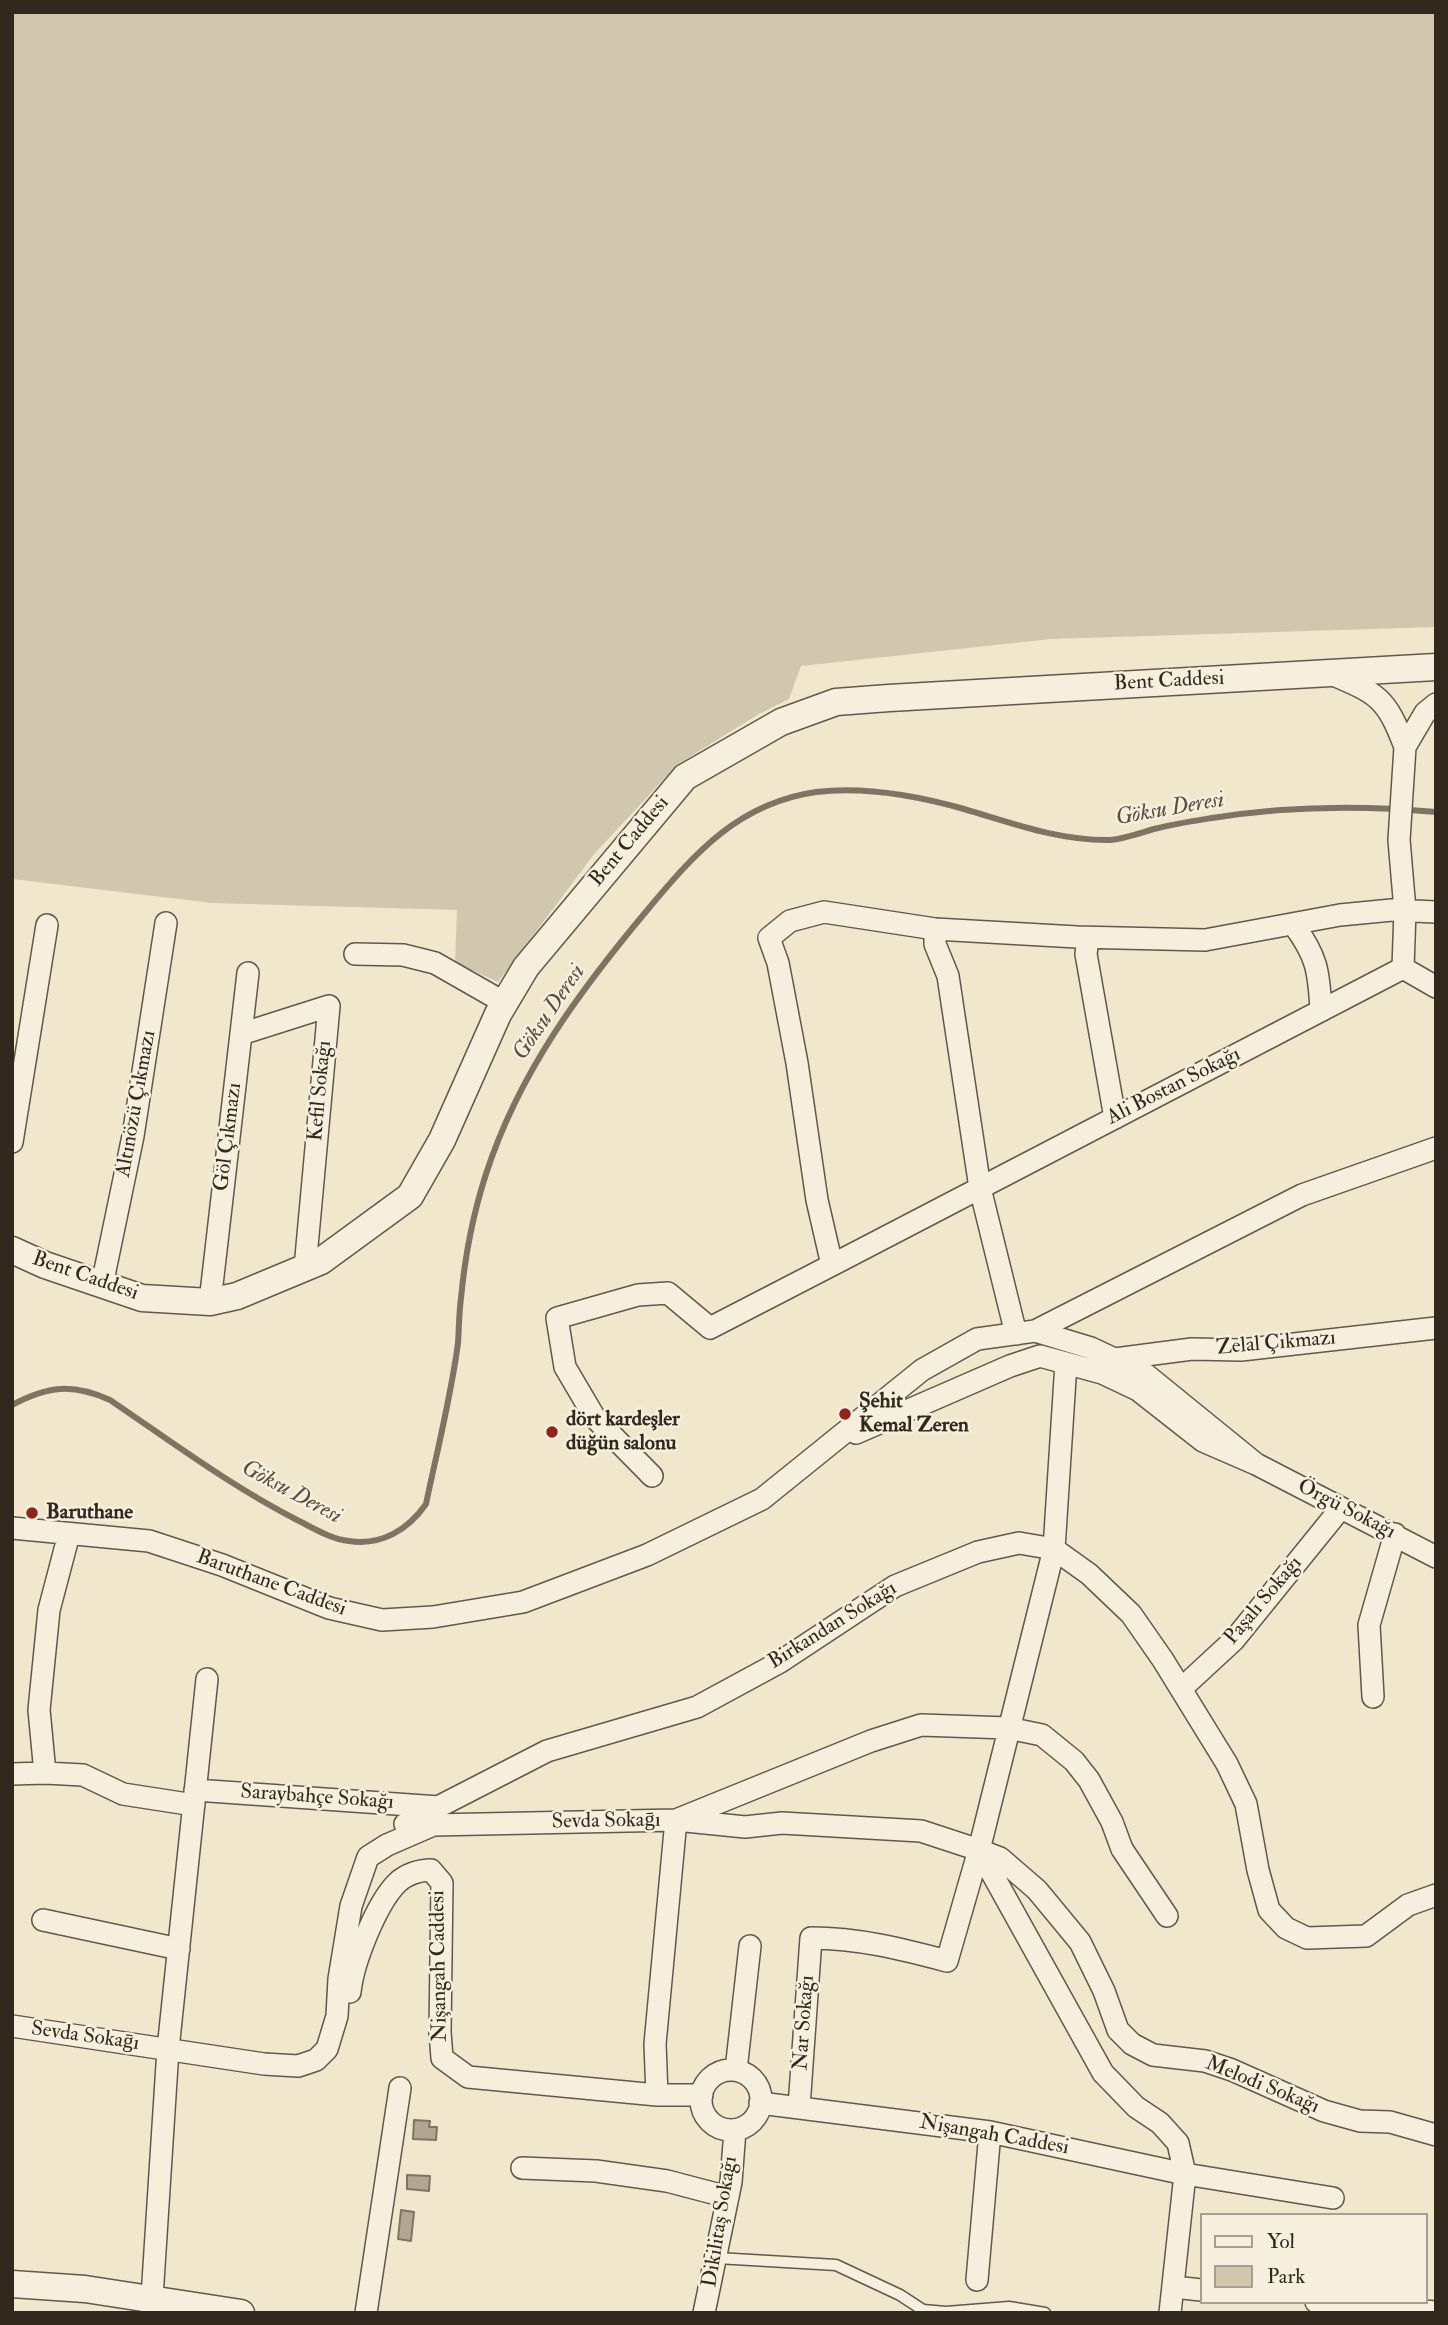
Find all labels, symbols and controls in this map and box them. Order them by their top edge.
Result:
street label: Bent Caddesi [1113,667,1225,697]
water label: Göksu Deresi [1114,787,1226,833]
street label: Bent Caddesi [585,792,675,892]
water label: Göksu Deresi [508,960,592,1066]
street label: Altınözü Çıkmazı [112,1028,162,1180]
street label: Kefil Sokağı [304,1040,338,1142]
street label: Ali Bostan Sokağı [1103,1042,1245,1132]
street label: Göl Çıkmazı [210,1081,248,1193]
street label: Bent Caddesi [29,1247,141,1307]
street label: Zelal Çıkmazı [1215,1326,1337,1362]
place label: Şehit Kemal Zeren [859,1389,969,1439]
marker: Şehit Kemal Zeren [837,1406,853,1422]
place label: dört kardeşler düğün salonu [566,1407,680,1457]
marker: dört kardeşler düğün salonu [544,1424,560,1440]
water label: Göksu Deresi [236,1455,346,1531]
street label: Örgü Sokağı [1293,1475,1399,1545]
place label: Baruthane [46,1500,133,1526]
marker: Baruthane [24,1505,40,1521]
street label: Baruthane Caddesi [193,1545,349,1623]
street label: Paşalı Sokağı [1220,1552,1308,1650]
street label: Birkandan Sokağı [764,1576,902,1676]
street label: Saraybahçe Sokağı [240,1780,394,1816]
street label: Sevda Sokaḡı [551,1808,661,1836]
street label: Nişangah Caddesi [426,1890,454,2042]
street label: Nar Sokağı [789,1975,821,2071]
street label: Sevda Sokaḡı [29,2017,141,2057]
street label: Melodi Sokağı [1201,2052,1323,2120]
street label: Nişangah Caddesi [917,2110,1071,2162]
street label: Dikilitaş Sokağı [698,2155,744,2289]
legend [1200,2213,1427,2304]
text: Yol [1267,2228,1295,2255]
text: Park [1267,2263,1305,2290]

